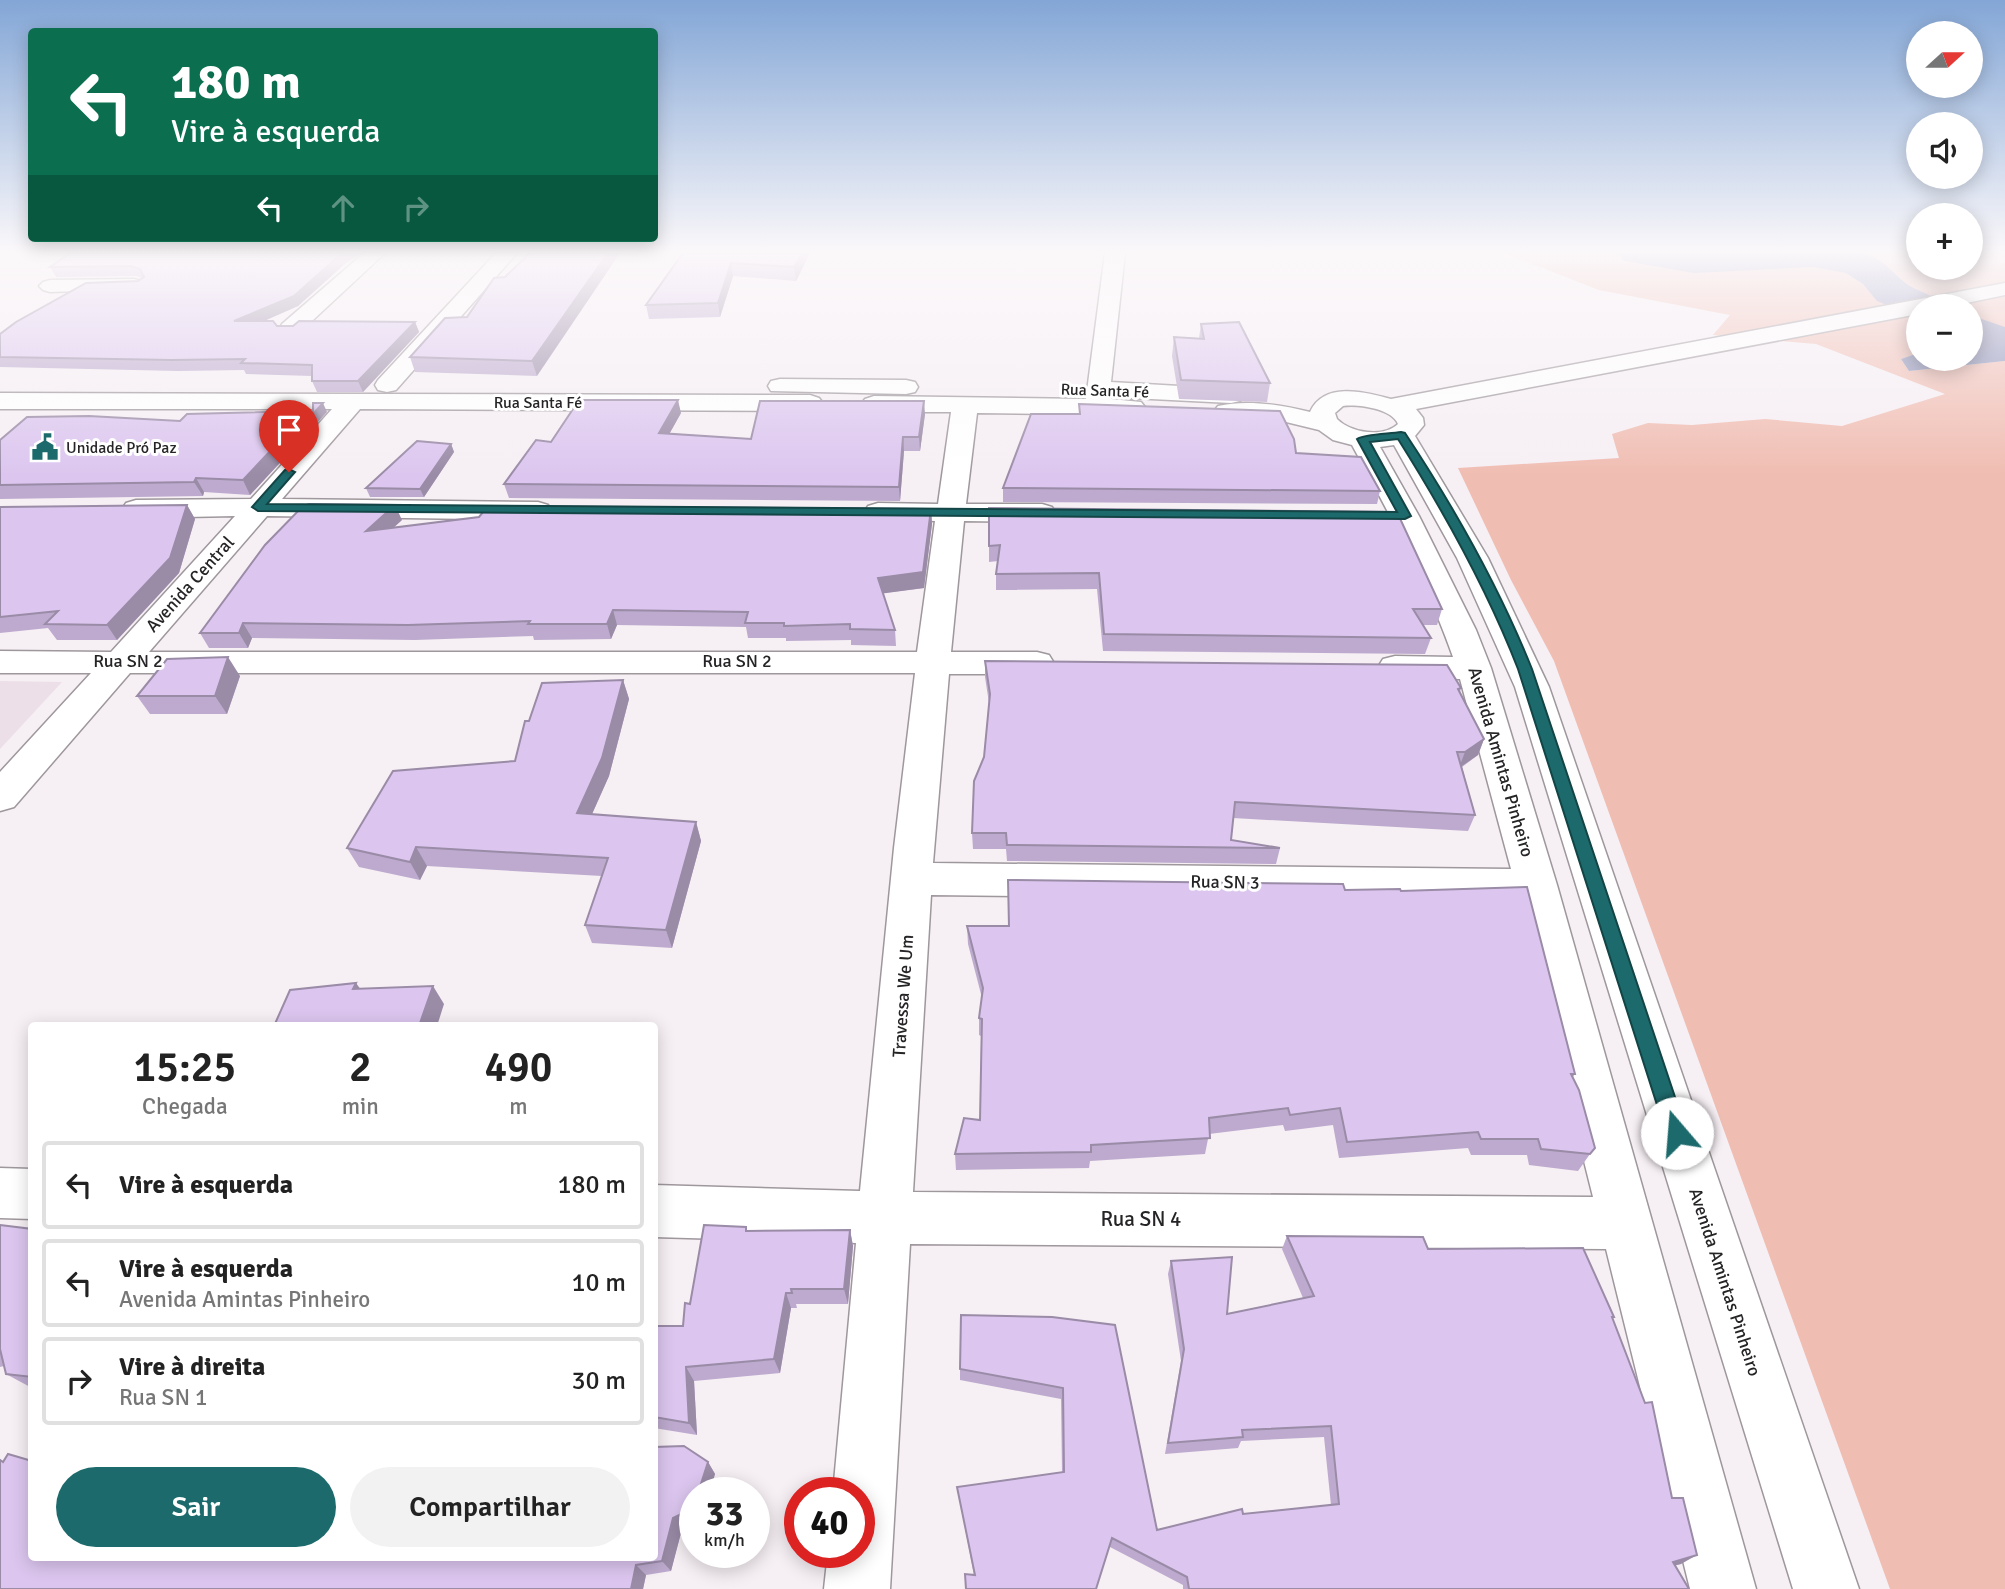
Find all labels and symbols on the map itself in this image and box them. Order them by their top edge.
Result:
north arrow [1906,21,1983,98]
street label: Rua Santa Fé [1060,379,1150,403]
street label: Rua Santa Fé [494,393,582,413]
pin [259,400,319,472]
public building icon: Unidade Pró Paz [30,432,60,462]
place label: Unidade Pró Paz [66,438,177,458]
street label: Avenida Central [141,531,239,637]
street label: Rua SN 2 [93,650,163,672]
street label: Rua SN 2 [702,650,772,672]
street label: Avenida Amintas Pinheiro [1463,664,1539,860]
street label: Rua SN 3 [1190,870,1260,894]
street label: Travessa We Um [888,934,918,1058]
position arrow [1640,1096,1714,1170]
street label: Avenida Amintas Pinheiro [1684,1185,1766,1379]
street label: Rua SN 4 [1101,1206,1181,1232]
speed limit sign: 40 [784,1477,875,1568]

